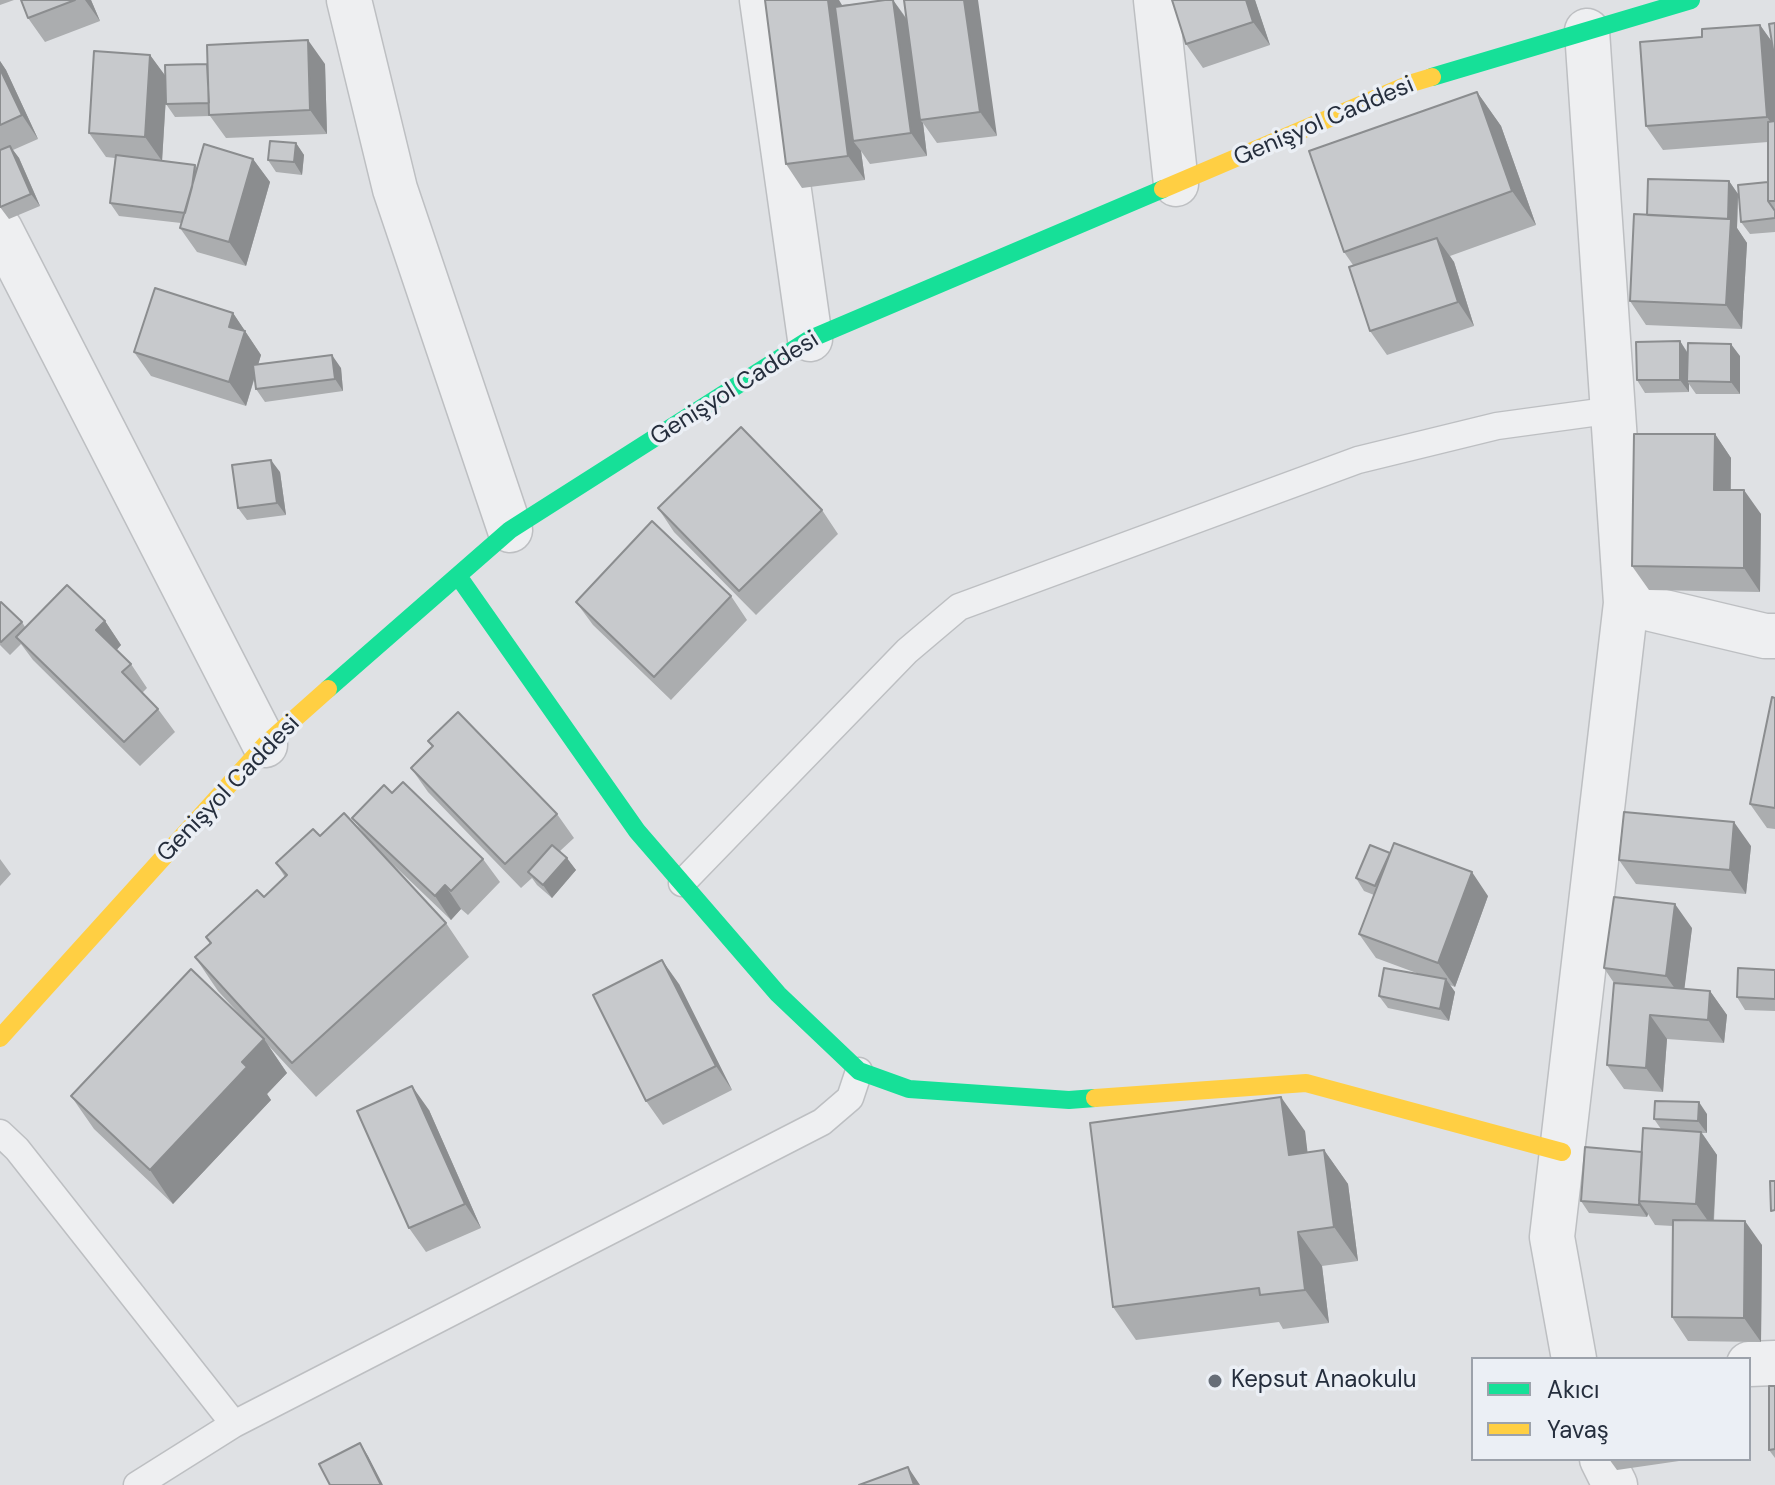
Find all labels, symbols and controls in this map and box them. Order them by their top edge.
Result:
street label: Genişyol Caddesi [1230,71,1418,173]
street label: Genişyol Caddesi [646,326,824,452]
street label: Genişyol Caddesi [152,710,306,868]
legend [1471,1357,1751,1461]
place label: Kepsut Anaokulu [1231,1367,1416,1395]
marker: Kepsut Anaokulu [1206,1372,1224,1390]
text: Akıcı [1547,1374,1599,1405]
text: Yavaş [1547,1414,1609,1445]

